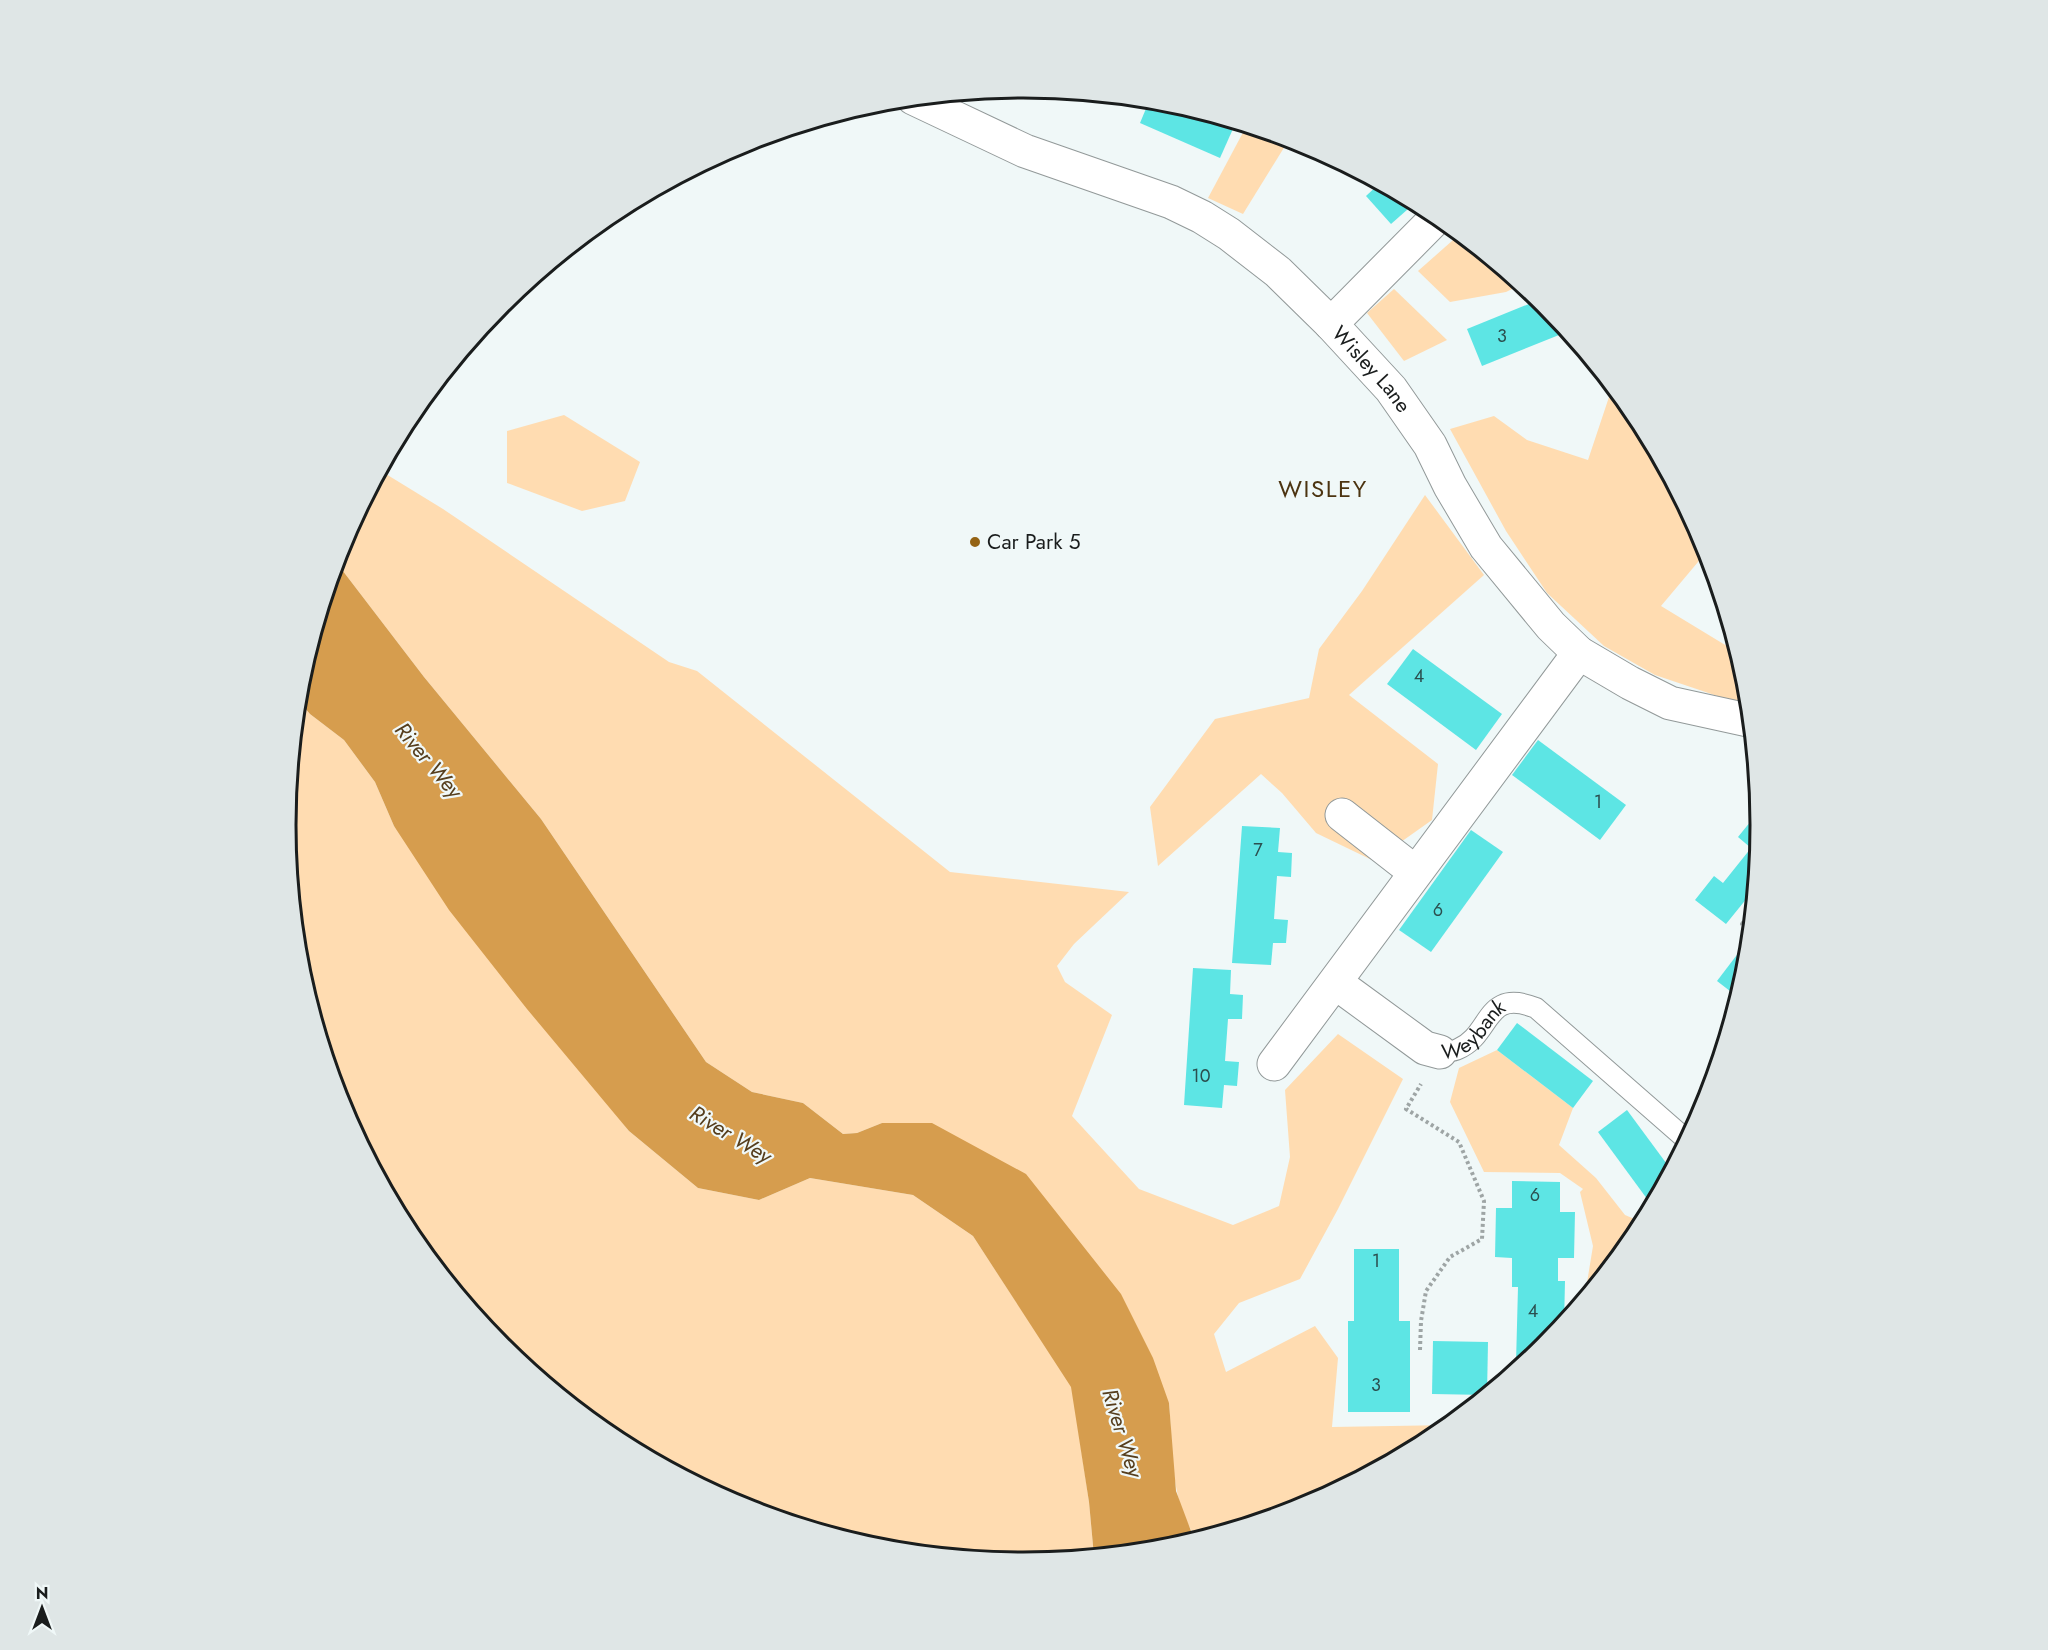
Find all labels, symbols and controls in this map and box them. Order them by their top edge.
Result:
street label: Wisley Lane [1325,319,1418,419]
house number: 3 [1497,323,1507,349]
district label: WISLEY [1278,471,1368,506]
place label: Car Park 5 [987,527,1081,557]
marker: Car Park 5 [968,535,982,549]
house number: 4 [1414,663,1424,689]
water label: River Wey [388,715,472,806]
house number: 1 [1594,789,1602,815]
house number: 7 [1253,837,1263,863]
house number: 6 [1433,897,1443,923]
street label: Weybank [1440,991,1512,1067]
house number: 10 [1192,1063,1211,1089]
water label: River Wey [684,1097,780,1172]
house number: 6 [1530,1182,1540,1208]
house number: 1 [1372,1248,1380,1274]
house number: 4 [1528,1298,1538,1324]
house number: 3 [1371,1372,1381,1398]
water label: River Wey [1094,1385,1152,1483]
north arrow [12,1578,72,1638]
text: N [36,1582,48,1605]

